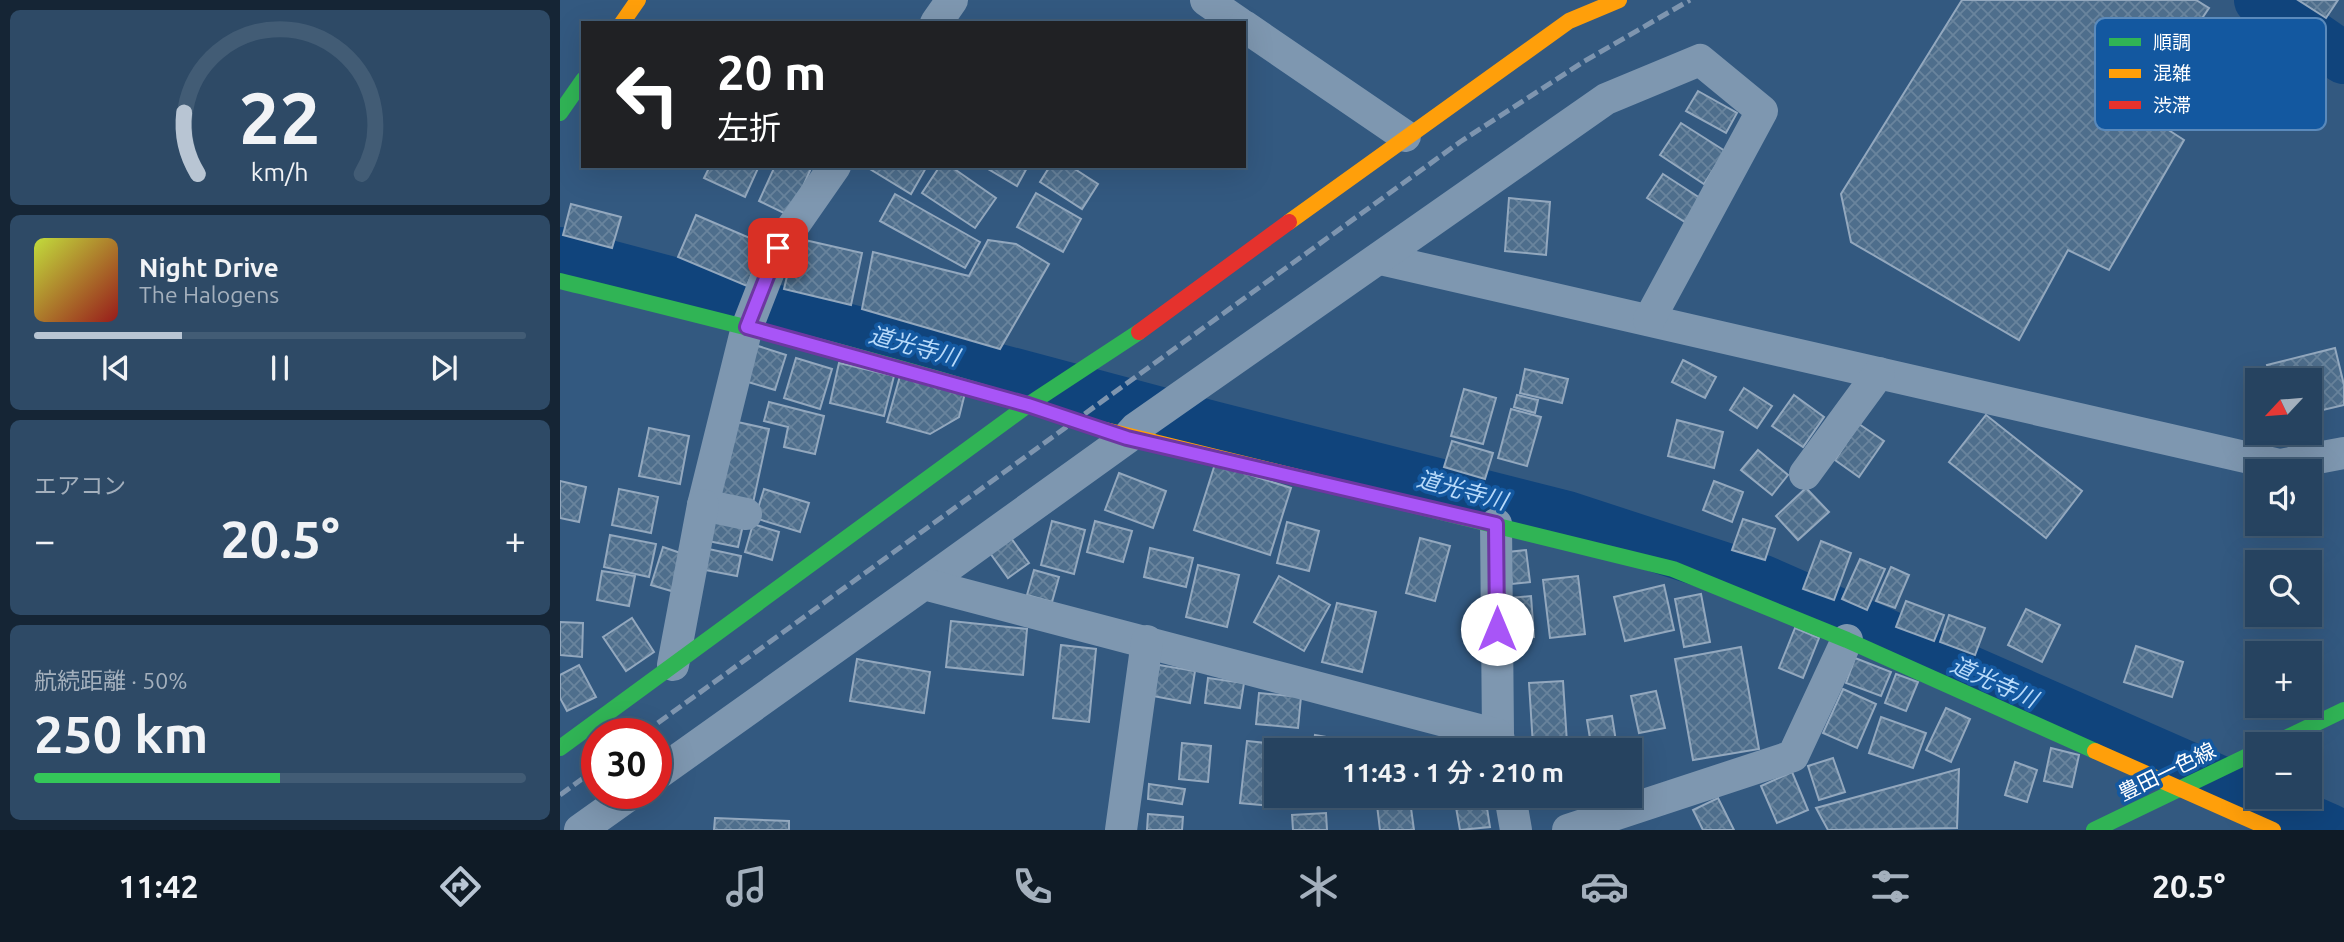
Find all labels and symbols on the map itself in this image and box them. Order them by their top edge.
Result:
legend [2095,18,2326,130]
text: 順調 [2153,31,2191,53]
text: 混雑 [2153,62,2191,84]
text: 渋滞 [2153,94,2191,116]
pin [748,218,808,278]
water label: 道光寺川 [866,322,965,370]
north arrow [2245,368,2322,444]
water label: 道光寺川 [1414,466,1513,514]
position arrow [1460,592,1534,666]
water label: 道光寺川 [1947,651,2044,713]
speed limit sign: 30 [581,718,672,809]
street label: 豊田一色線 [2114,737,2219,805]

